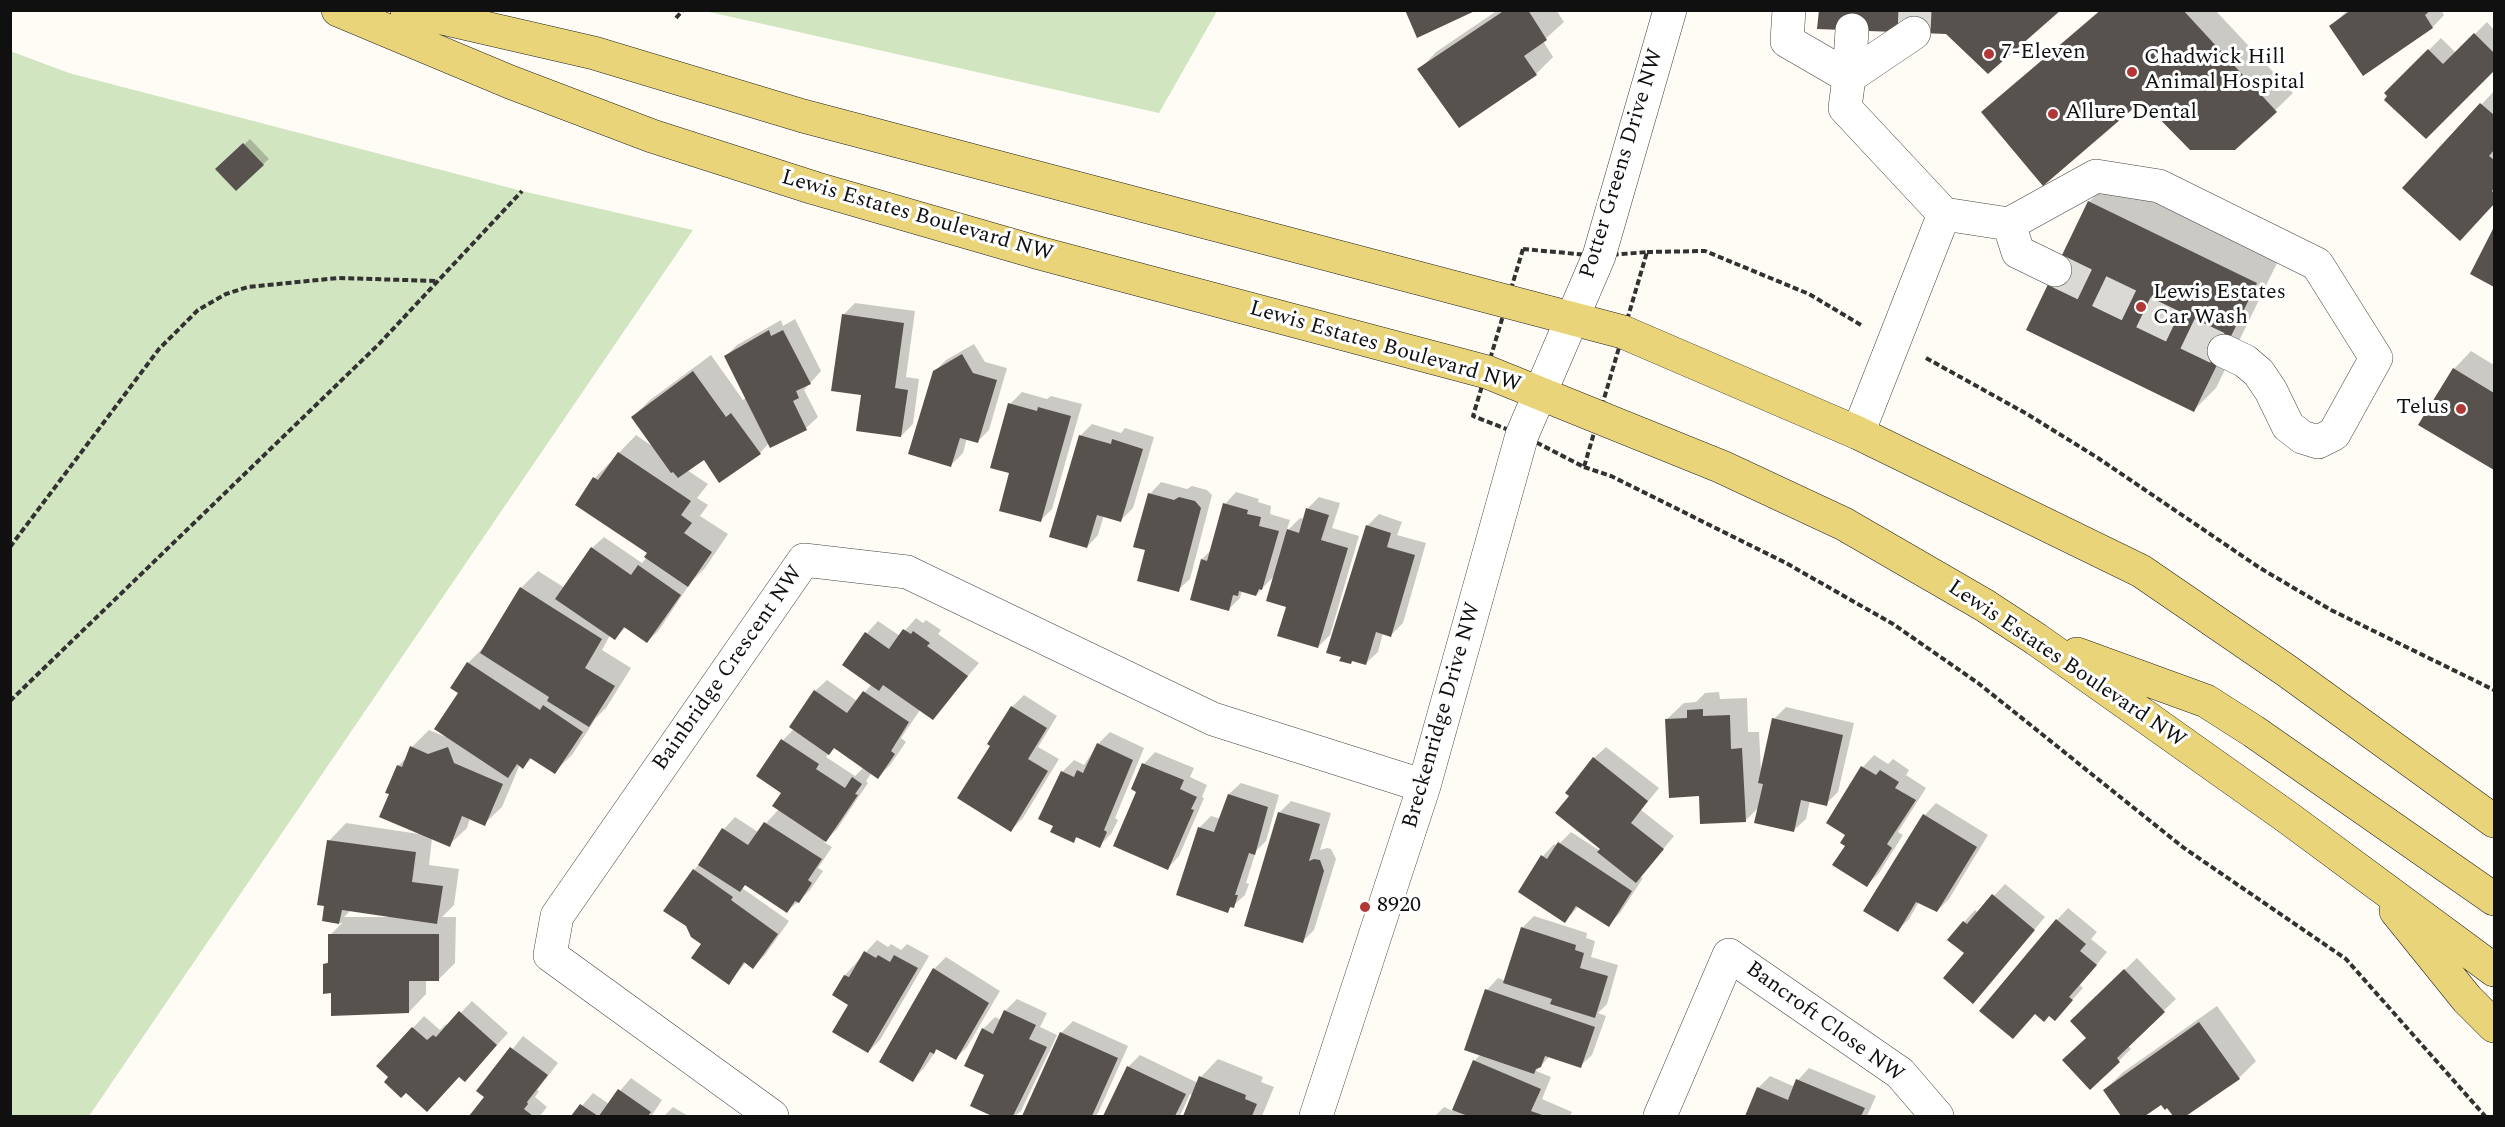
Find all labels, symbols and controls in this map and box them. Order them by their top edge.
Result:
place label: 7-Eleven [2001,41,2086,67]
street label: Potter Greens Drive NW [1575,46,1671,282]
place label: Chadwick Hill Animal Hospital [2144,46,2305,98]
marker: 7-Eleven [1982,47,1996,61]
marker: Chadwick Hill Animal Hospital [2125,65,2139,79]
place label: Allure Dental [2065,101,2197,127]
marker: Allure Dental [2046,107,2060,121]
street label: Lewis Estates Boulevard NW [778,166,1056,268]
place label: Lewis Estates Car Wash [2153,281,2286,332]
street label: Lewis Estates Boulevard NW [1246,297,1524,399]
marker: Lewis Estates Car Wash [2134,300,2148,314]
place label: Telus [2396,396,2449,422]
marker: Telus [2454,402,2468,416]
street label: Bainbridge Crescent NW [648,562,810,776]
street label: Lewis Estates Boulevard NW [1942,575,2190,755]
street label: Breckenridge Drive NW [1398,600,1488,832]
place label: 8920 [1377,894,1421,920]
marker: 8920 [1358,900,1372,914]
street label: Bancroft Close NW [1740,957,1908,1089]

